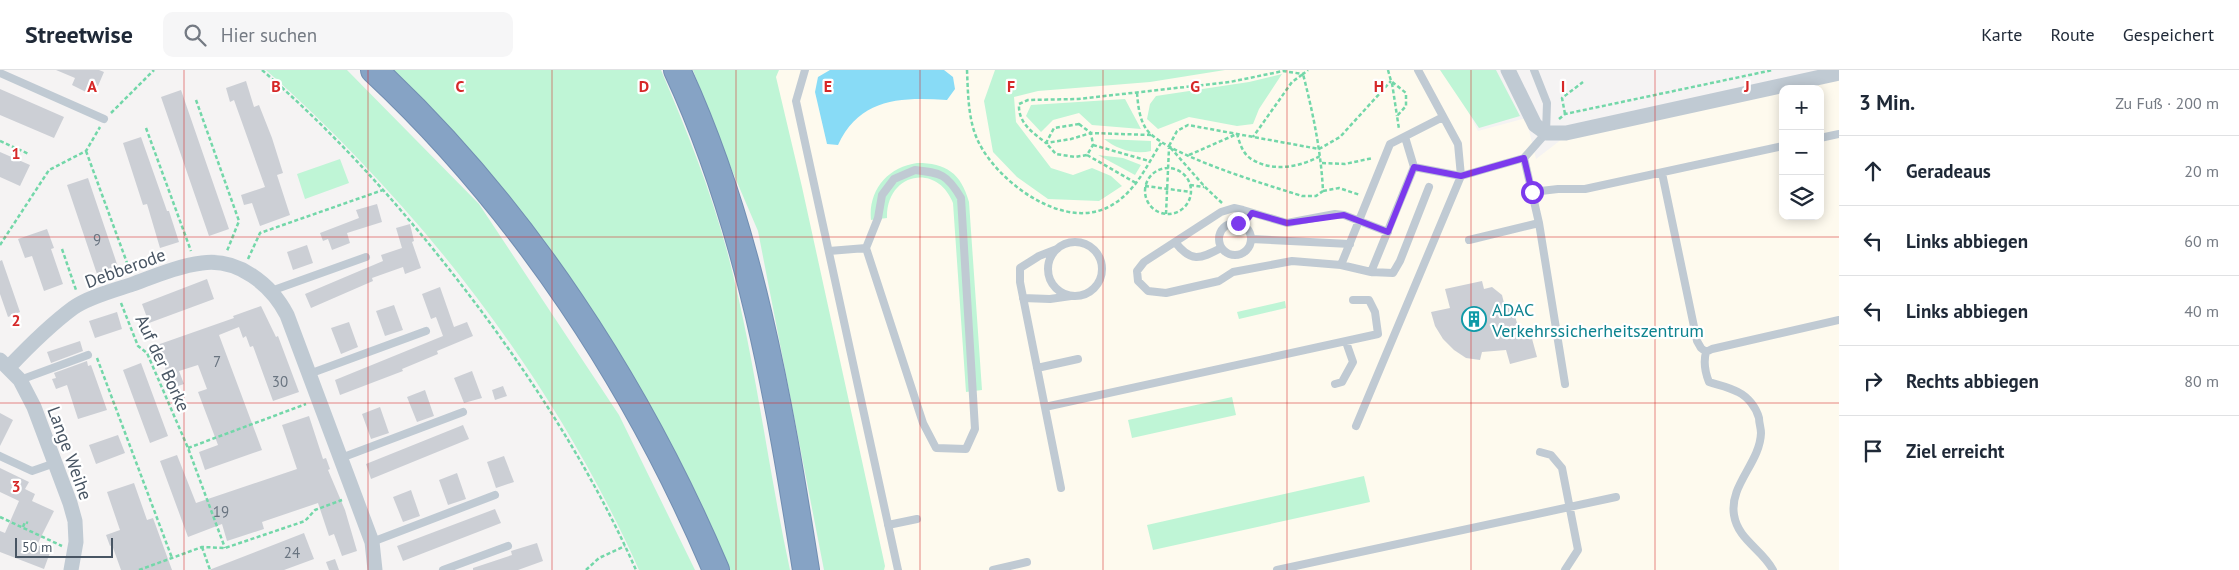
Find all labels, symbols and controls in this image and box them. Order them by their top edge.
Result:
search box [163,12,513,57]
text: Streetwise [25,19,133,50]
icon: search [181,21,209,49]
text: Hier suchen [221,23,317,47]
text: Karte [1981,23,2022,46]
text: Route [2050,23,2095,46]
text: Gespeichert [2123,23,2214,46]
text: A [87,76,97,96]
text: B [271,76,281,96]
text: C [456,76,465,96]
text: D [639,76,649,96]
text: E [824,76,832,96]
text: F [1007,76,1015,96]
text: G [1190,76,1200,96]
text: H [1374,76,1384,96]
text: I [1561,76,1565,96]
text: J [1743,76,1750,96]
map controls [1779,85,1824,220]
button: + [1779,85,1824,130]
text: 3 Min. [1859,89,1915,116]
text: Zu Fuß · 200 m [2115,93,2219,113]
button: − [1779,130,1824,175]
text: 1 [11,143,21,163]
icon: ahead [1859,157,1887,185]
text: Geradeaus [1906,159,1991,183]
text: 20 m [2184,161,2219,181]
button: layers [1779,175,1824,220]
route start [1521,181,1544,204]
route end [1227,212,1250,235]
icon: left [1859,227,1887,255]
text: Links abbiegen [1906,229,2028,253]
house number: 9 [93,230,101,249]
text: 60 m [2184,231,2219,251]
street label: Debberode [82,243,168,293]
icon: left [1859,297,1887,325]
place label: ADAC Verkehrssicherheitszentrum [1491,298,1704,342]
text: Links abbiegen [1906,299,2028,323]
text: 40 m [2184,301,2219,321]
building icon: ADAC Verkehrssicherheitszentrum [1461,306,1487,332]
text: 2 [11,310,21,330]
street label: Auf der Borke [131,311,195,415]
house number: 7 [213,352,221,371]
icon: right [1859,367,1887,395]
text: Rechts abbiegen [1906,369,2039,393]
text: 80 m [2184,371,2219,391]
house number: 30 [272,372,288,391]
street label: Lange Weihe [42,403,98,503]
icon: arrive [1859,437,1887,465]
text: Ziel erreicht [1906,439,2004,463]
text: 3 [11,476,21,496]
house number: 19 [213,502,229,521]
scale bar [15,535,112,558]
text: 50 m [22,538,52,556]
house number: 24 [284,543,300,562]

